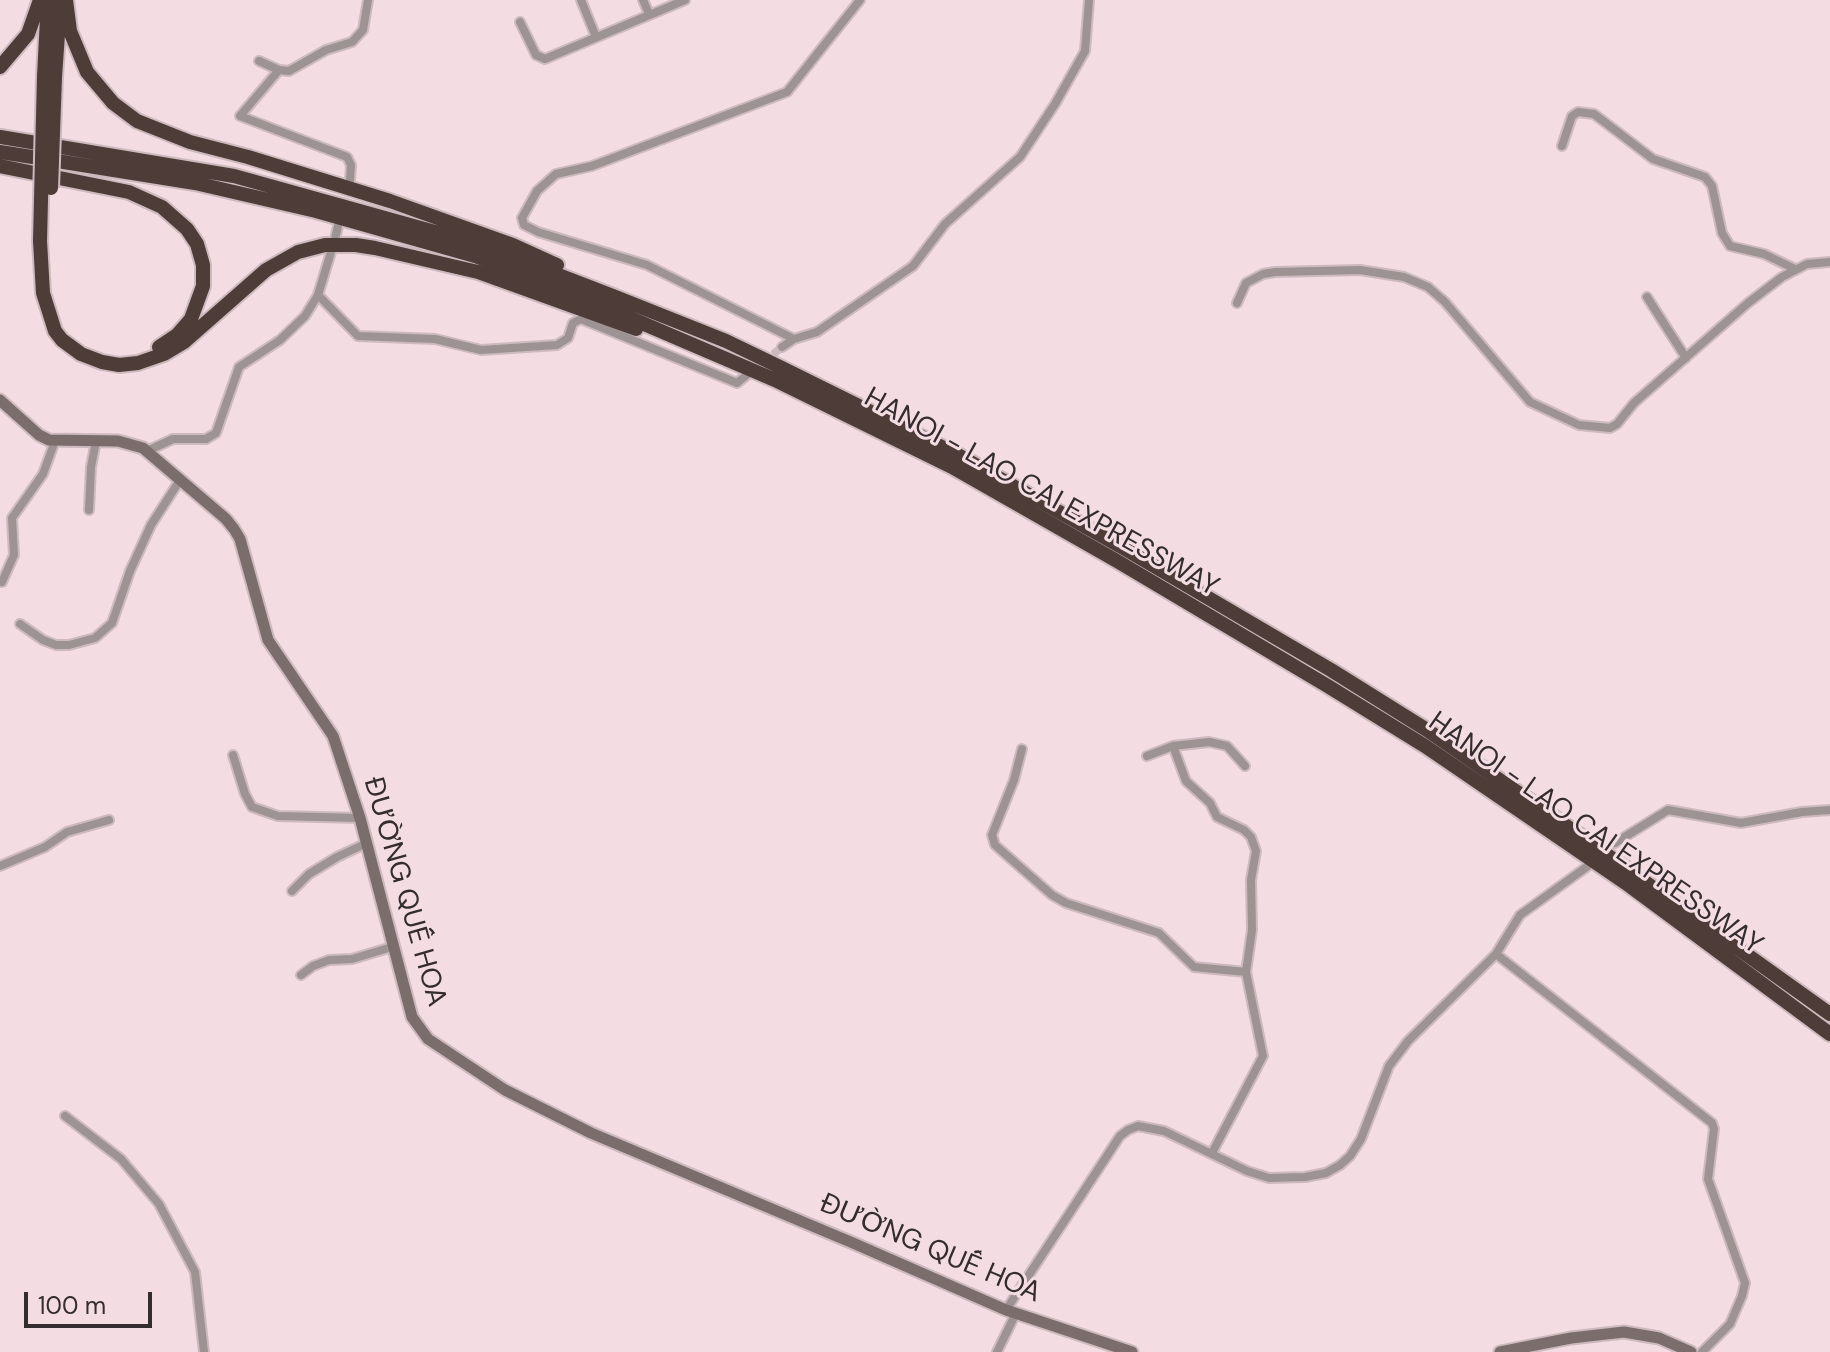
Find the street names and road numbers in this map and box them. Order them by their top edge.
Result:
street label: HANOI - LAO CAI EXPRESSWAY [858,381,1224,605]
street label: HANOI - LAO CAI EXPRESSWAY [1421,705,1769,963]
street label: ĐƯỜNG QUẾ HOA [355,773,453,1011]
street label: ĐƯỜNG QUẾ HOA [814,1187,1046,1311]

